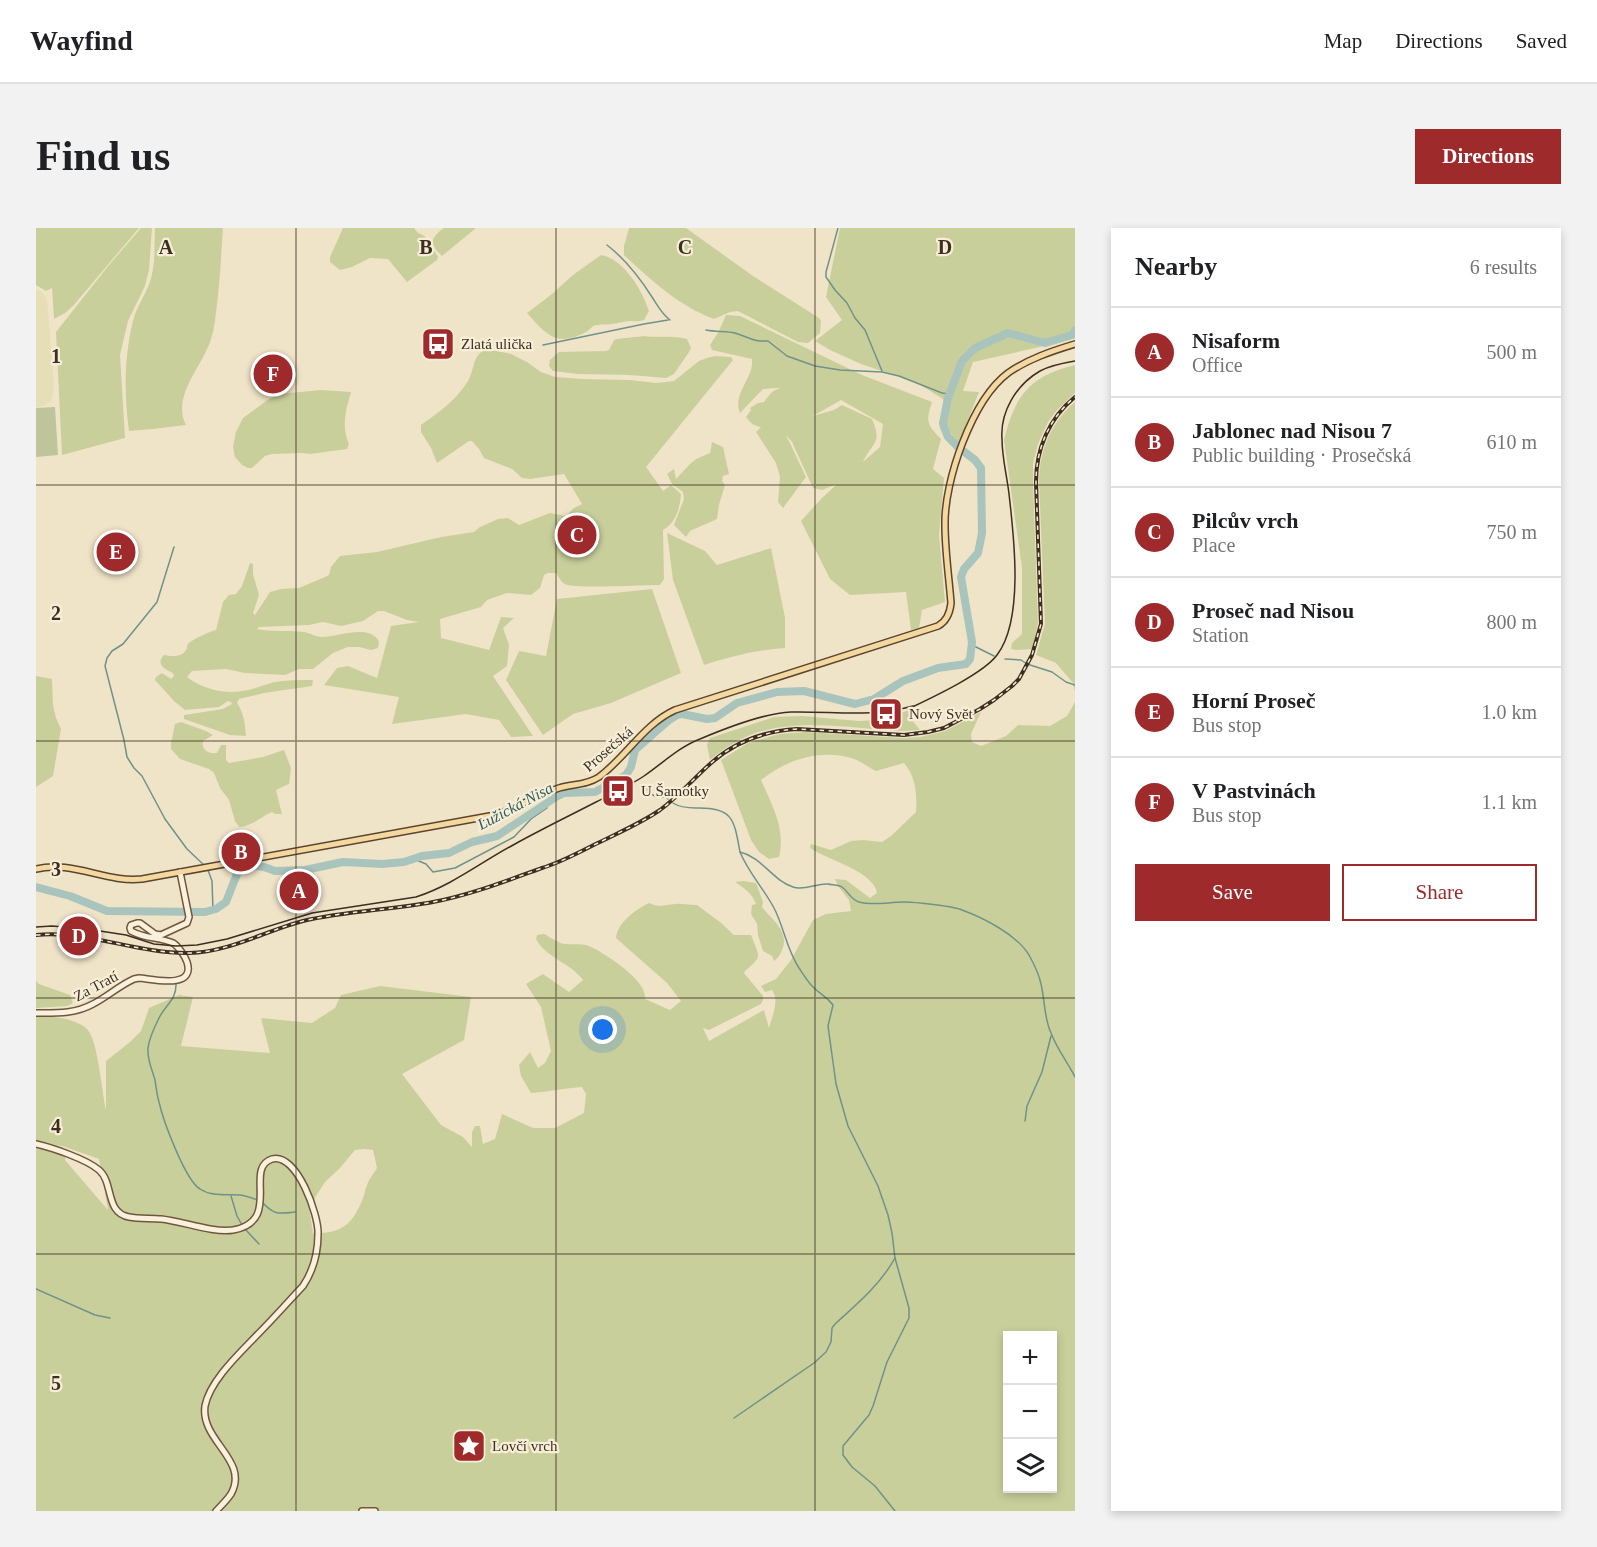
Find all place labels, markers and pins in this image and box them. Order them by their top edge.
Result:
bus stop icon: Zlatá ulička [420,326,456,362]
place label: Zlatá ulička [461,336,533,352]
pin: F [254,352,292,396]
pin: C [558,512,596,558]
pin: E [96,530,136,574]
bus stop icon: Nový Svět [868,696,904,732]
place label: Nový Svět [909,706,974,722]
bus stop icon: U Šamotky [600,773,636,809]
place label: U Šamotky [641,783,709,799]
pin: B [222,830,260,874]
pin: A [280,868,318,914]
pin: D [60,914,99,958]
place icon: Lovčí vrch [451,1428,487,1464]
place label: Lovčí vrch [492,1438,558,1454]

